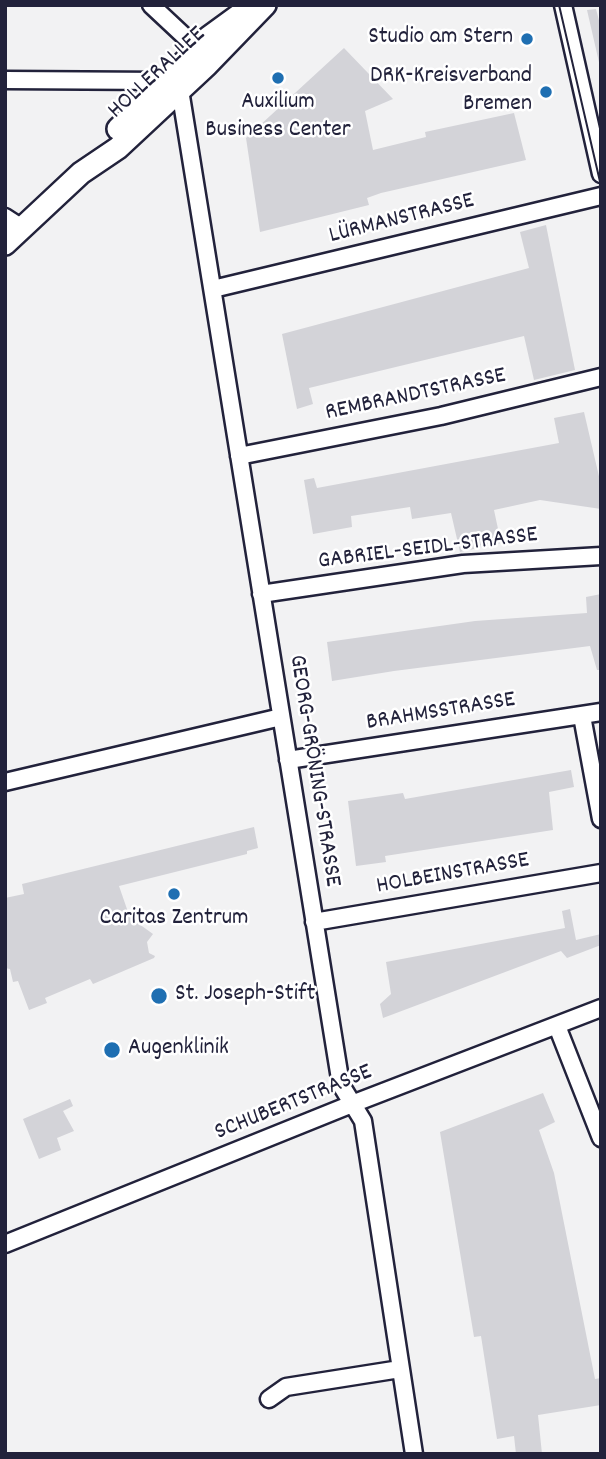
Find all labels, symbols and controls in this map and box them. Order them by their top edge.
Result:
street label: HOLLERALLEE [103,22,213,126]
place label: Studio am Stern [368,25,513,53]
marker: Studio am Stern [519,31,535,47]
place label: DRK-Kreisverband Bremen [370,64,532,120]
marker: Auxilium Business Center [270,70,286,86]
marker: DRK-Kreisverband Bremen [538,84,554,100]
place label: Auxilium Business Center [205,90,351,146]
street label: LÜRMANSTRASSE [327,188,477,252]
street label: REMBRANDTSTRASSE [323,363,509,429]
street label: GABRIEL-SEIDL-STRASSE [317,522,539,578]
street label: GEORG-GRÖNING-STRASSE [280,653,346,889]
street label: BRAHMSSTRASSE [365,687,517,739]
street label: HOLBEINSTRASSE [374,847,532,903]
marker: Caritas Zentrum [166,886,182,902]
place label: Caritas Zentrum [100,906,248,934]
place label: St. Joseph-Stift [175,982,315,1010]
marker: St. Joseph-Stift [149,986,169,1006]
place label: Augenklinik [128,1036,229,1064]
marker: Augenklinik [102,1040,122,1060]
street label: SCHUBERTSTRASSE [211,1059,377,1149]

